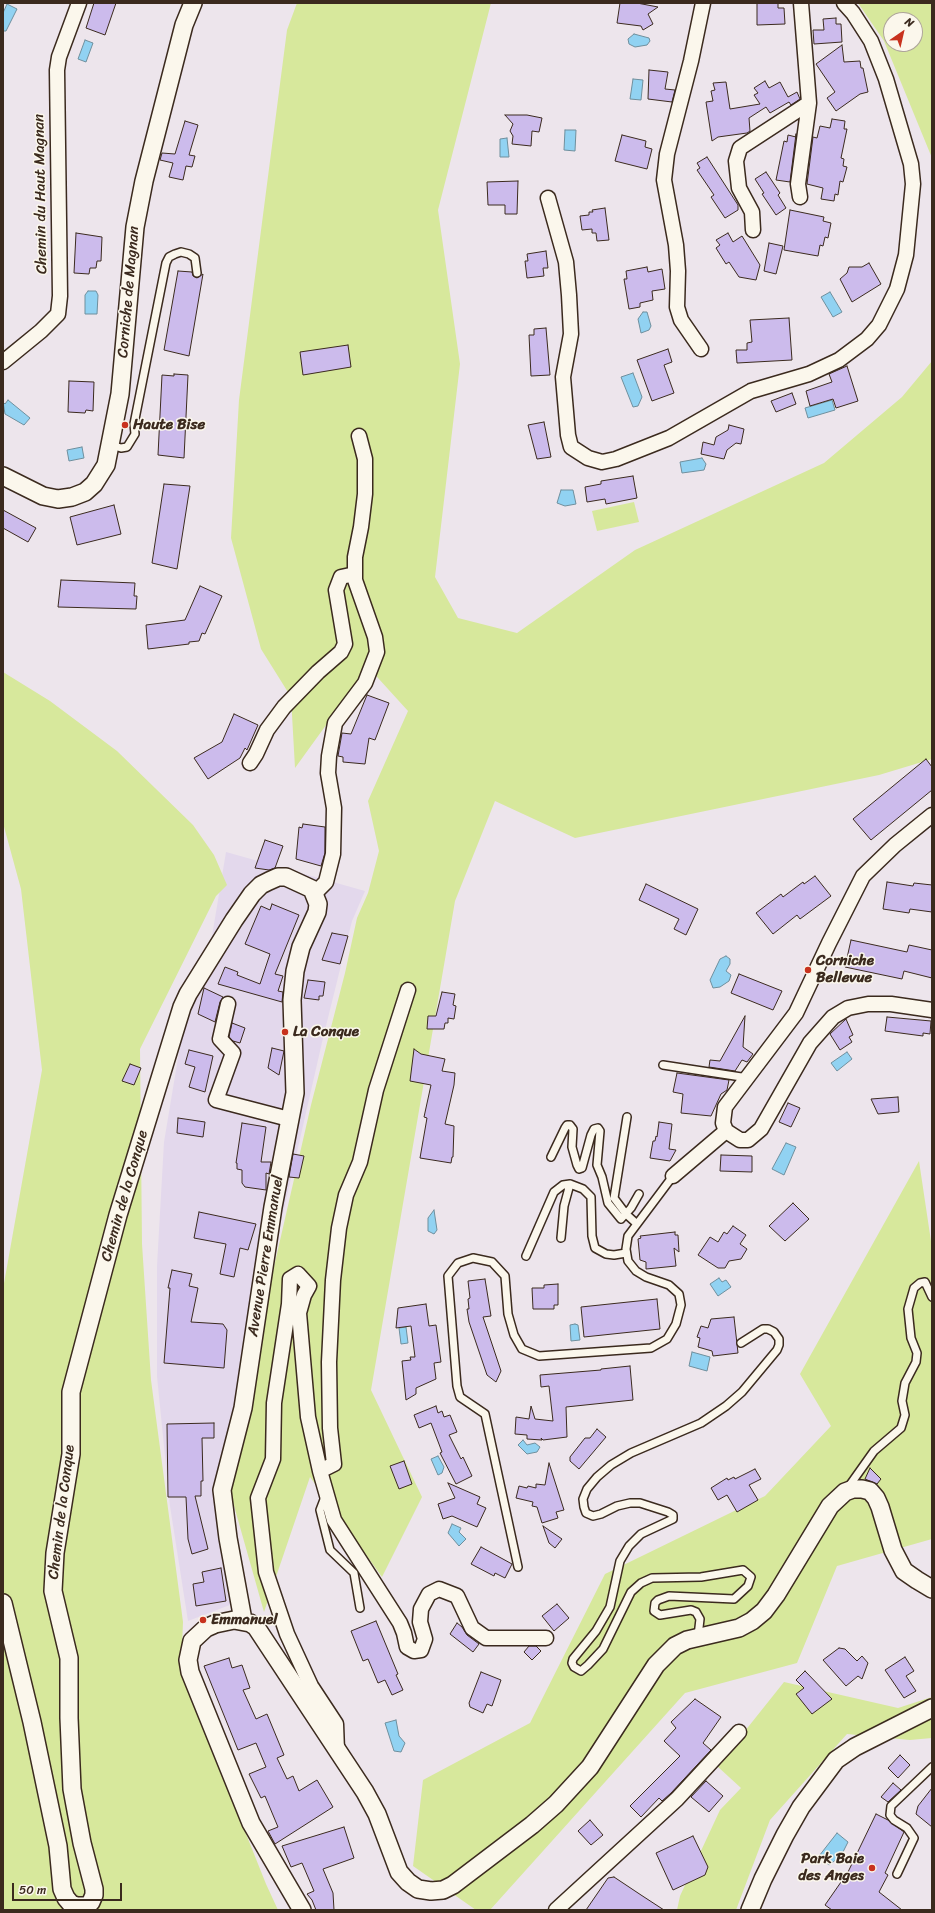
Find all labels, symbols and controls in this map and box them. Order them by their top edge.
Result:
north arrow [883,12,923,52]
text: N [901,12,918,32]
street label: Chemin du Haut Magnan [31,114,51,274]
street label: Corniche de Magnan [114,225,144,359]
place label: Haute Bise [133,416,205,434]
marker: Haute Bise [120,420,130,430]
place label: Corniche Bellevue [816,952,874,987]
marker: Corniche Bellevue [803,965,813,975]
place label: La Conque [293,1023,359,1041]
marker: La Conque [280,1027,290,1037]
street label: Chemin de la Conque [98,1128,152,1264]
street label: Avenue Pierre Emmanuel [244,1174,288,1338]
street label: Chemin de la Conque [45,1444,79,1580]
place label: Emmanuel [211,1611,278,1629]
marker: Emmanuel [198,1615,208,1625]
place label: Park Baie des Anges [798,1850,864,1885]
marker: Park Baie des Anges [867,1863,877,1873]
scale bar [14,1875,124,1901]
text: 50 m [19,1879,46,1901]

